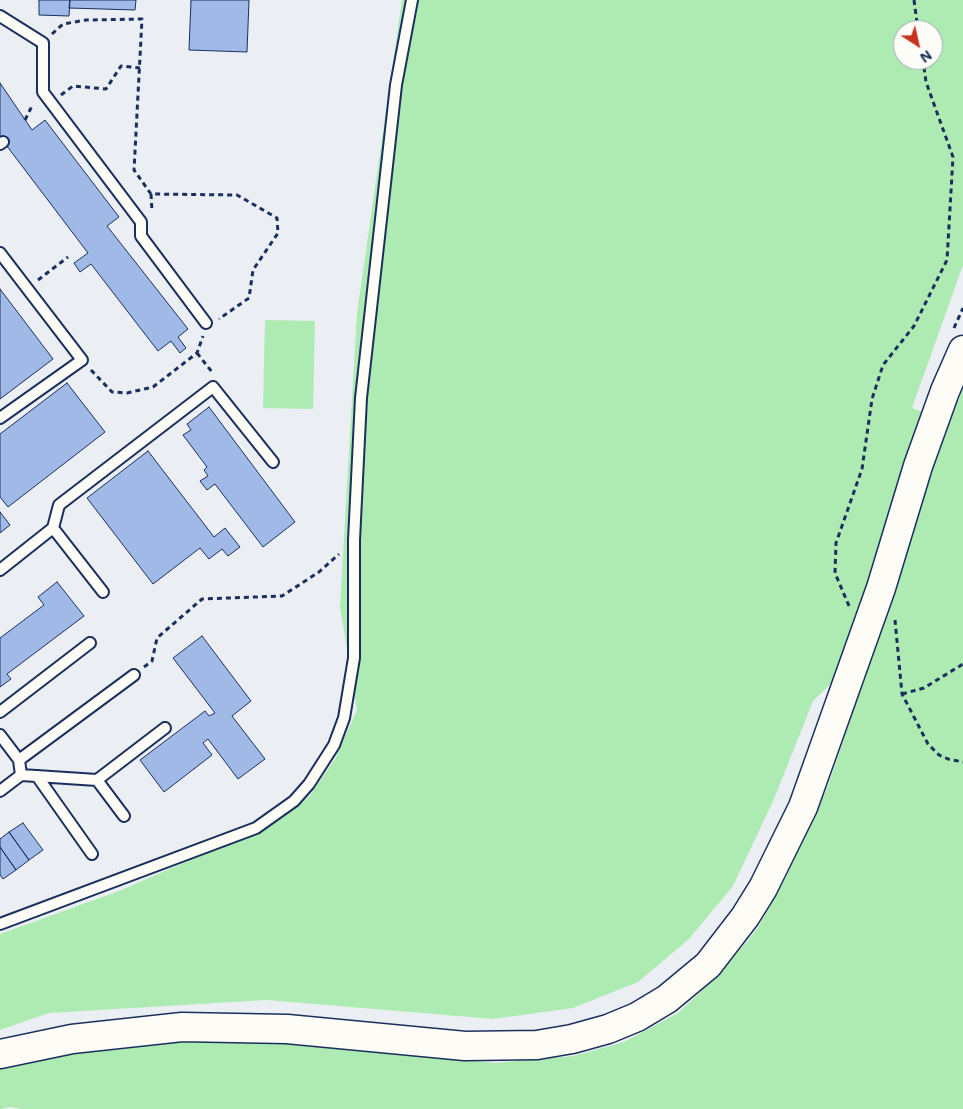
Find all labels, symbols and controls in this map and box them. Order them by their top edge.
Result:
north arrow [893,20,943,70]
text: N [917,46,936,68]

